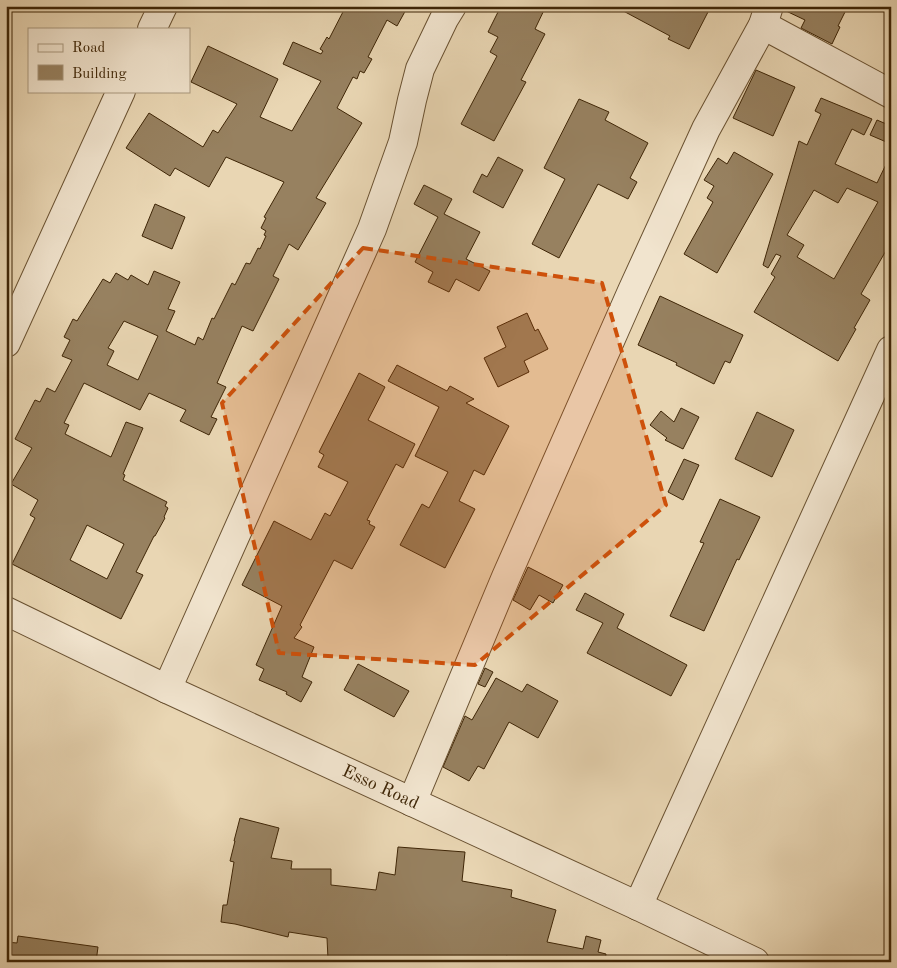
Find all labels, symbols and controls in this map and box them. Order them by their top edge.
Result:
legend [28,28,190,92]
text: Road [72,41,106,56]
text: Building [72,67,127,82]
street label: Esso Road [339,762,422,813]

